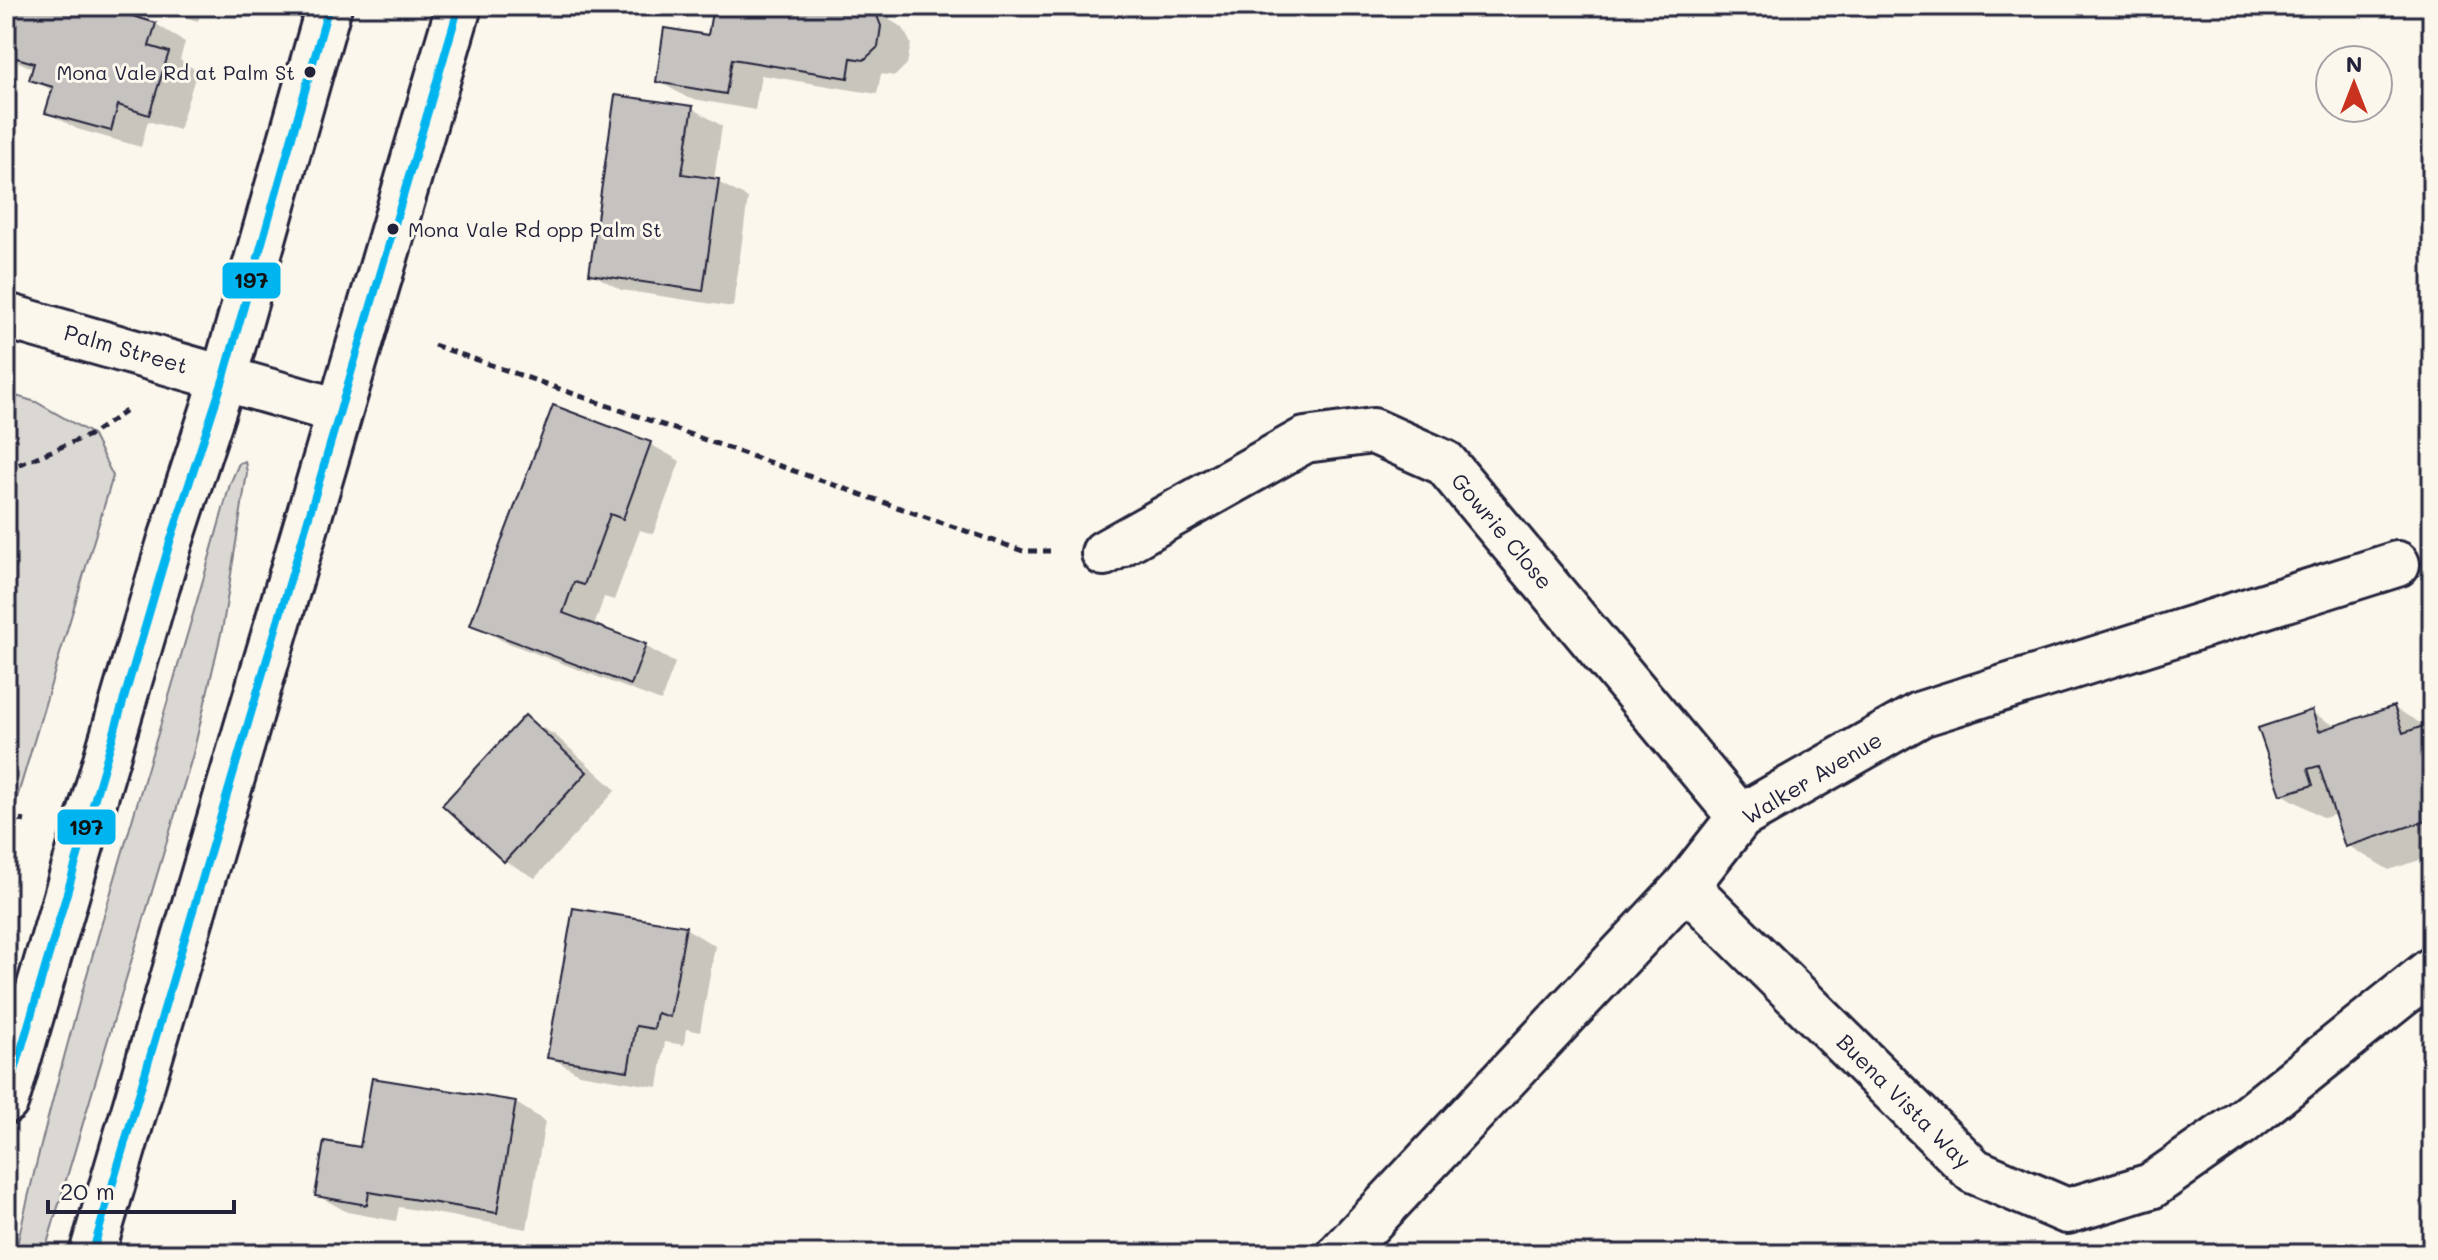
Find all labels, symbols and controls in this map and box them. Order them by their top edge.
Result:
north arrow [2314,44,2394,124]
text: N [2346,49,2362,78]
place label: Mona Vale Rd at Palm St [56,59,295,85]
marker: Mona Vale Rd at Palm St [302,64,318,80]
place label: Mona Vale Rd opp Palm St [408,216,662,242]
marker: Mona Vale Rd opp Palm St [385,221,401,237]
line badge: 197 [221,261,282,300]
text: 197 [233,265,269,294]
street label: Palm Street [61,317,191,380]
street label: Gowrie Close [1445,466,1560,595]
street label: Walker Avenue [1737,724,1887,831]
line badge: 197 [56,808,117,846]
text: 197 [68,812,104,841]
street label: Buena Vista Way [1831,1027,1978,1174]
scale bar [48,1164,234,1214]
text: 20 m [60,1175,115,1206]

